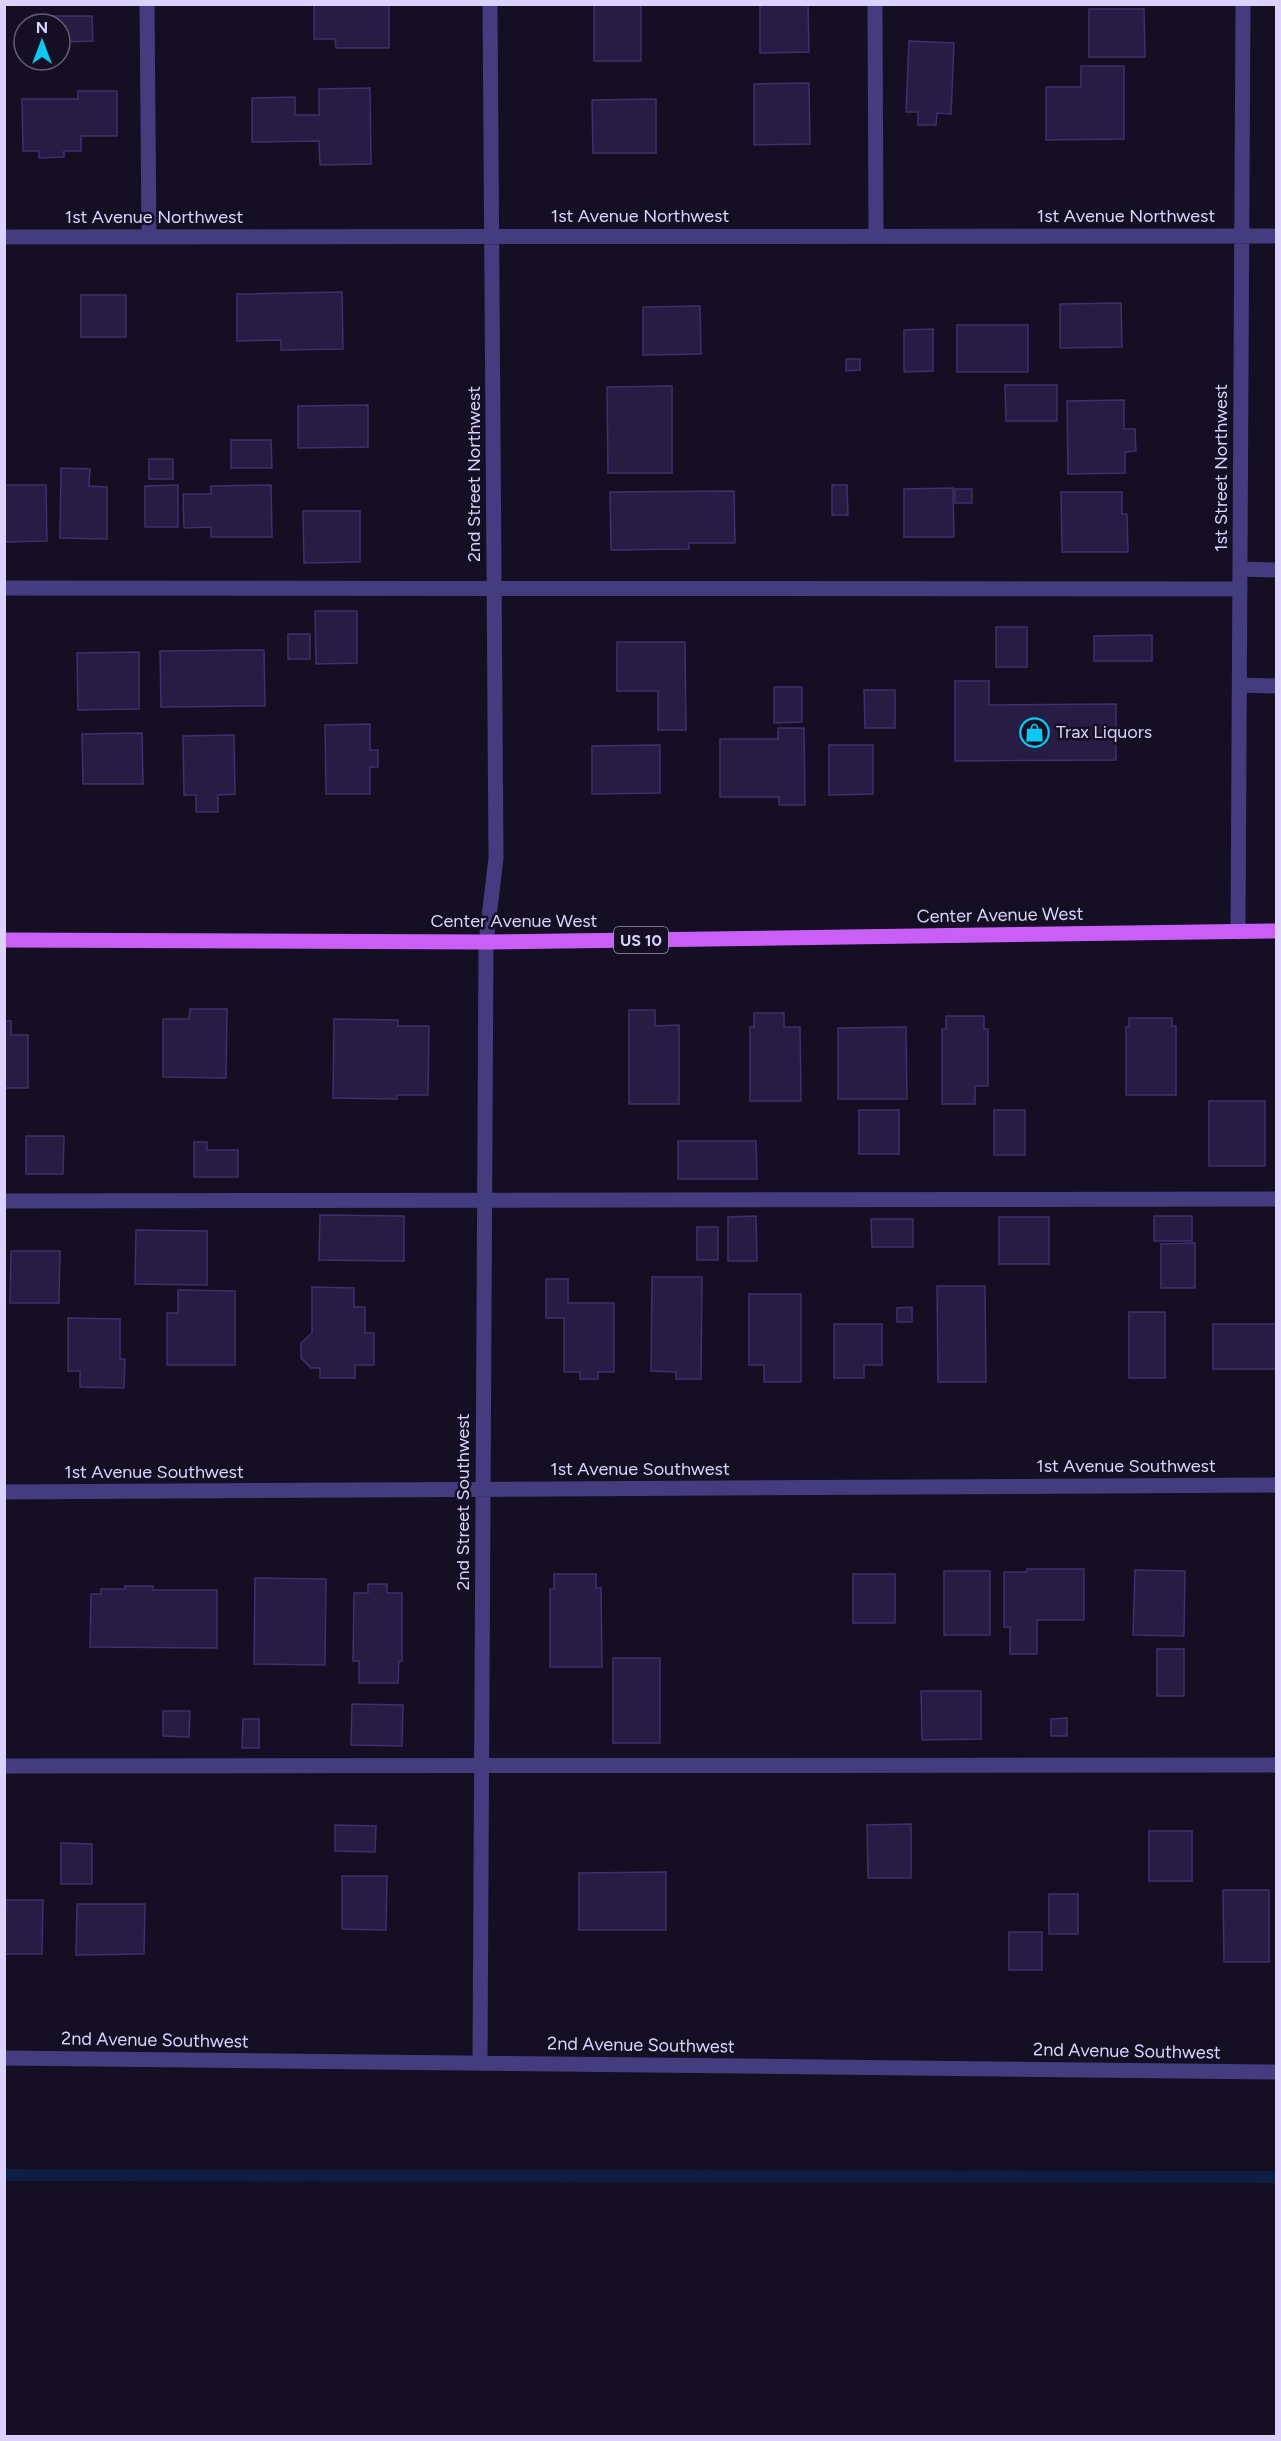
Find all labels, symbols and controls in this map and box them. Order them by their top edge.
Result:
north arrow [12,12,72,72]
text: N [36,18,48,37]
street label: 1st Avenue Northwest [551,205,729,227]
street label: 1st Avenue Northwest [1037,205,1215,227]
street label: 1st Avenue Northwest [65,206,243,228]
street label: 1st Street Northwest [1210,384,1232,552]
street label: 2nd Street Northwest [463,386,485,562]
shop icon: Trax Liquors [1019,716,1051,748]
place label: Trax Liquors [1056,721,1152,743]
street label: Center Avenue West [916,903,1084,927]
street label: Center Avenue West [431,910,598,932]
road number: US 10 [614,927,668,953]
street label: 2nd Street Southwest [452,1413,474,1591]
street label: 1st Avenue Southwest [1036,1455,1216,1477]
street label: 1st Avenue Southwest [550,1458,730,1480]
street label: 1st Avenue Southwest [64,1461,244,1483]
street label: 2nd Avenue Southwest [61,2027,249,2053]
street label: 2nd Avenue Southwest [547,2032,735,2058]
street label: 2nd Avenue Southwest [1033,2038,1221,2064]

